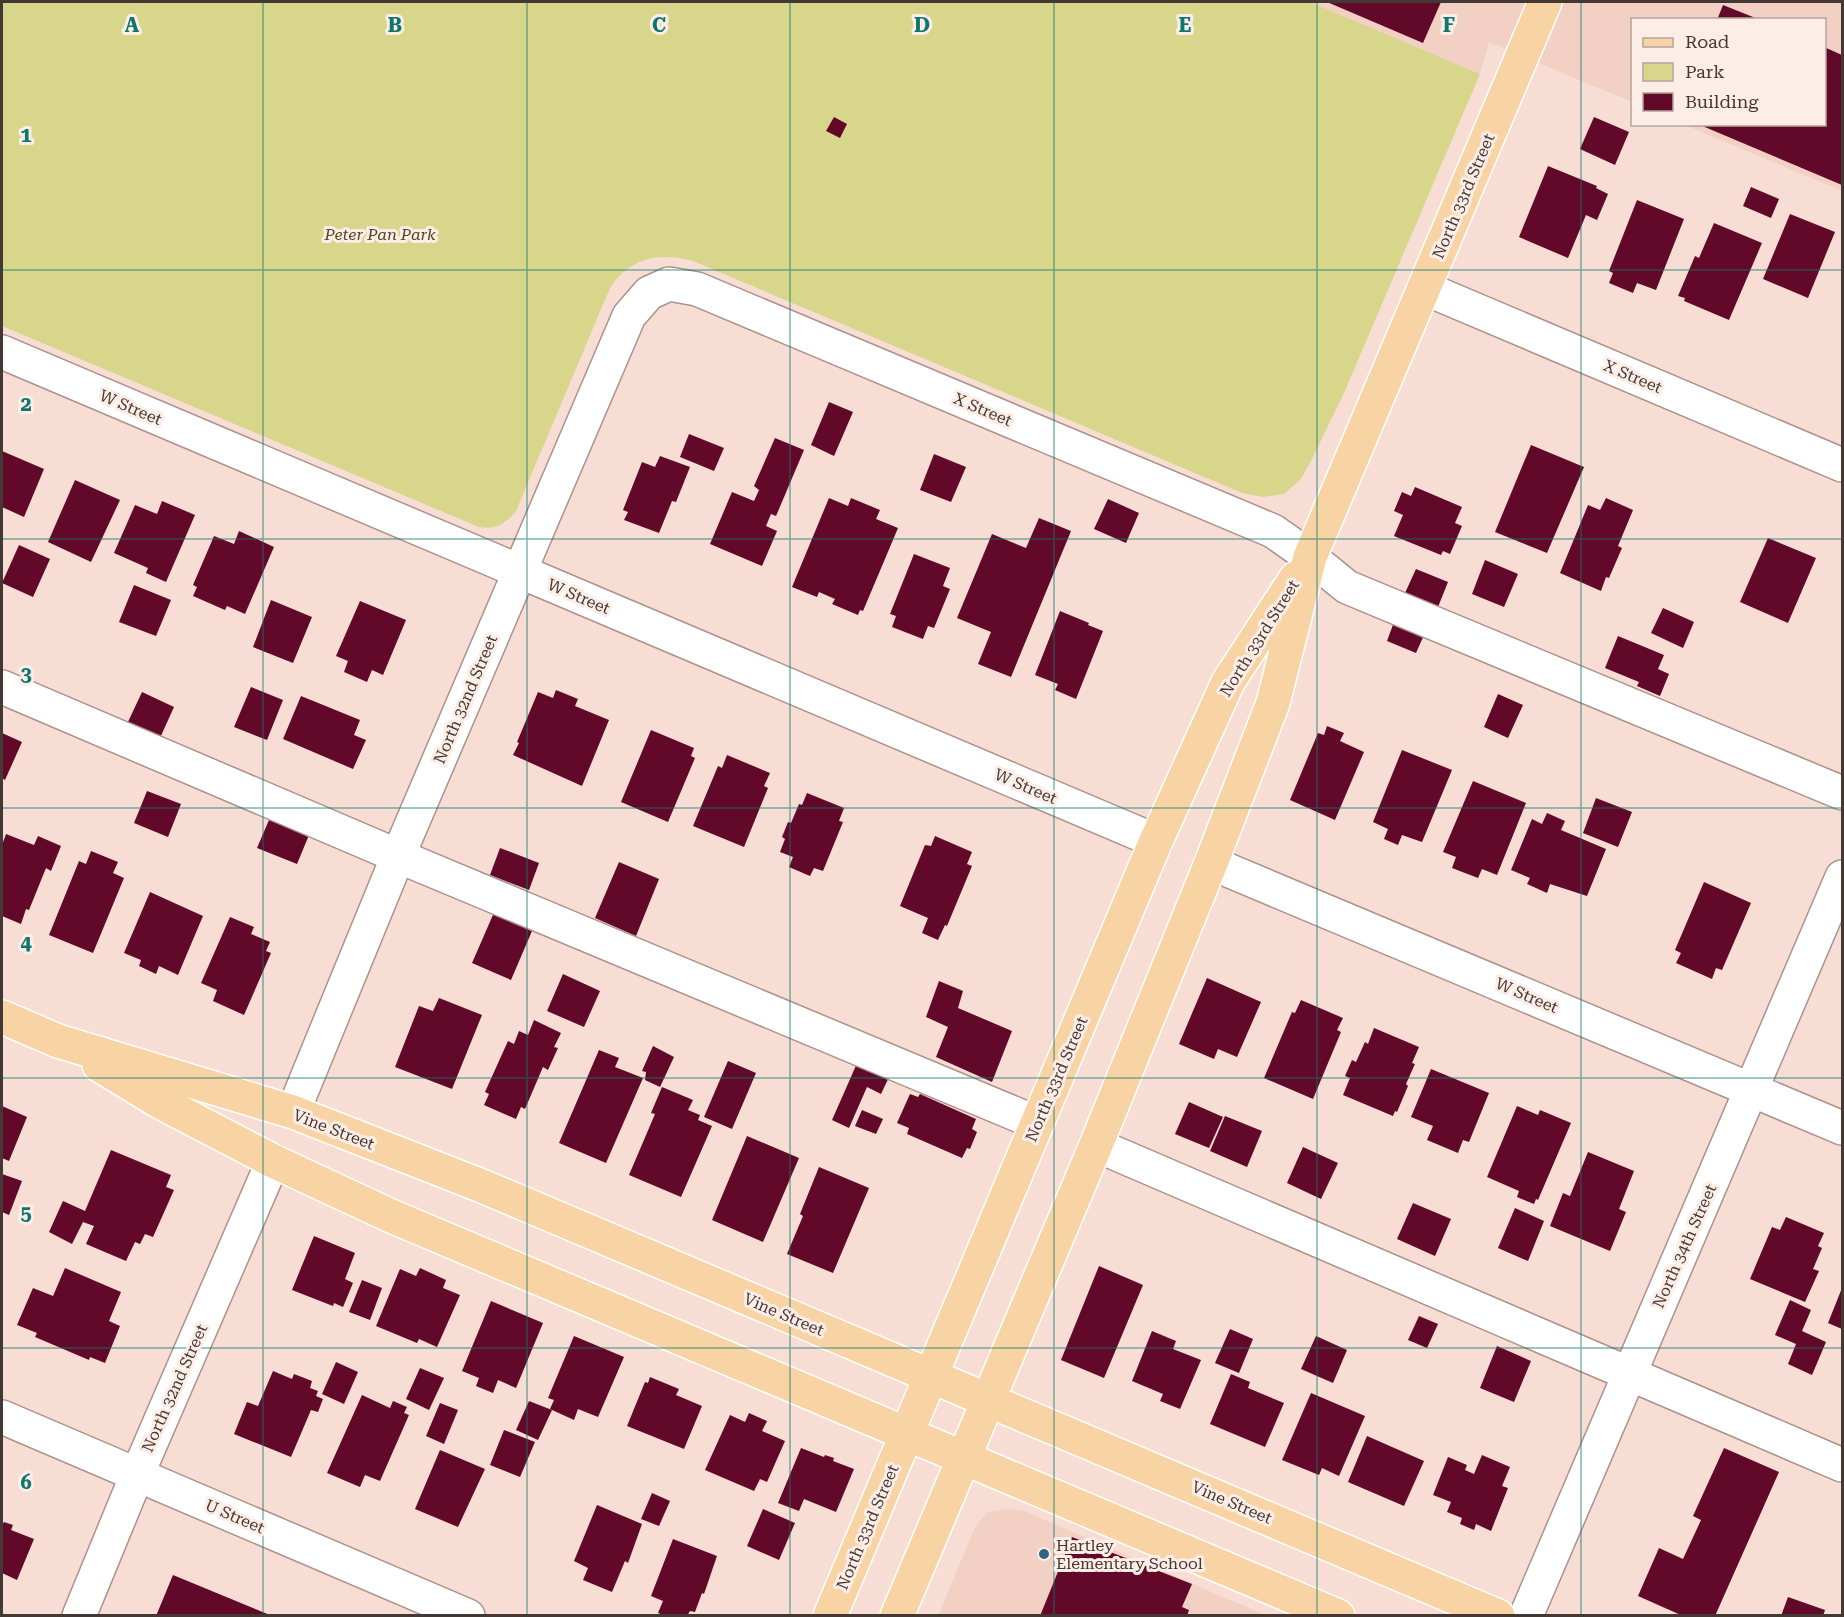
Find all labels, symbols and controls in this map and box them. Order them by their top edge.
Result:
text: A [125,13,140,37]
text: B [388,13,402,37]
text: C [652,13,666,37]
text: D [914,13,930,37]
text: E [1179,13,1192,37]
text: F [1443,13,1455,37]
legend [1631,18,1826,126]
text: Road [1685,31,1730,52]
text: Park [1685,61,1725,82]
text: Building [1685,91,1759,112]
text: 1 [20,123,32,147]
street label: North 33rd Street [1429,131,1498,262]
park label: Peter Pan Park [323,225,436,244]
street label: X Street [1601,356,1665,397]
street label: W Street [97,386,165,429]
street label: X Street [951,389,1015,430]
text: 2 [20,392,32,416]
street label: W Street [545,575,613,618]
street label: North 33rd Street [1216,576,1303,700]
street label: North 32nd Street [430,632,501,766]
text: 3 [20,662,32,686]
street label: W Street [992,765,1060,808]
text: 4 [20,931,32,955]
street label: W Street [1493,974,1561,1017]
street label: North 33rd Street [1022,1014,1091,1145]
street label: Vine Street [291,1105,377,1154]
street label: North 34th Street [1649,1181,1720,1311]
text: 5 [20,1201,32,1225]
street label: Vine Street [741,1289,827,1340]
street label: North 32nd Street [138,1321,211,1455]
street label: North 33rd Street [833,1462,902,1593]
text: 6 [20,1470,32,1494]
street label: Vine Street [1189,1477,1275,1528]
street label: U Street [202,1495,267,1537]
place label: Hartley Elementary School [1056,1536,1203,1573]
marker: Hartley Elementary School [1037,1547,1051,1561]

